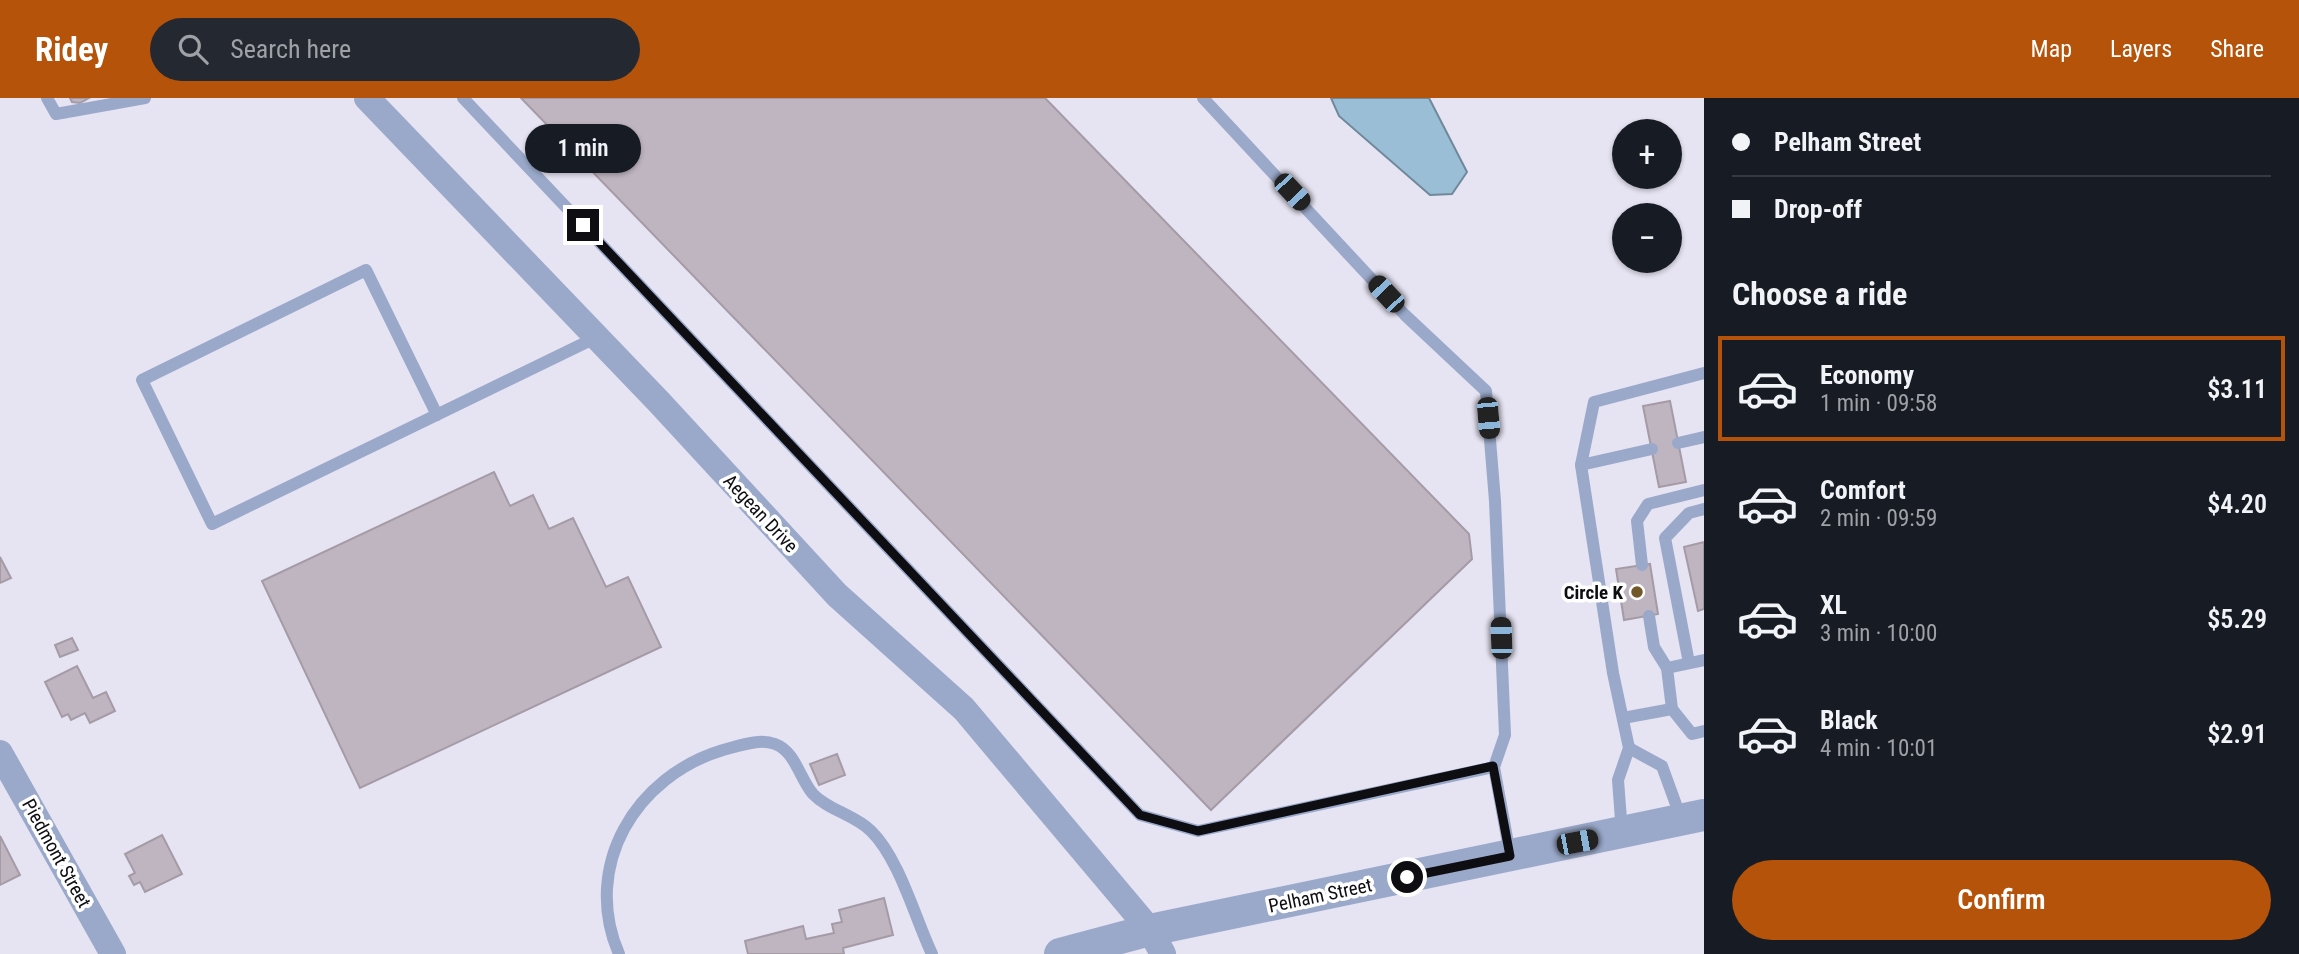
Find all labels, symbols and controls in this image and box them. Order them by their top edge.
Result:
search box [150,18,640,81]
text: Ridey [35,30,108,69]
icon: search [174,30,212,68]
text: Search here [230,34,351,64]
text: Map [2031,35,2072,63]
text: Layers [2110,35,2172,63]
text: Share [2210,35,2264,63]
map controls [1612,119,1682,273]
button: + [1612,119,1682,189]
callout: 1 min [525,123,641,172]
text: Pelham Street [1774,127,1921,157]
text: 1 min [558,135,608,162]
car [1270,169,1315,215]
text: Drop-off [1774,194,1862,224]
button: − [1612,203,1682,273]
route end [567,209,599,241]
car [1364,271,1409,317]
text: Choose a ride [1732,275,1907,313]
icon: car [1736,357,1799,420]
text: Economy [1820,360,1914,390]
text: $3.11 [2207,374,2267,404]
text: 1 min · 09:58 [1820,390,1937,417]
car [1476,396,1501,440]
street label: Aegean Drive [719,469,803,557]
icon: car [1736,472,1799,535]
text: Comfort [1820,475,1906,505]
text: $4.20 [2207,489,2267,519]
text: 2 min · 09:59 [1820,505,1937,532]
place label: Circle K [1564,581,1623,604]
marker: Circle K [1629,584,1645,600]
icon: car [1736,587,1799,650]
text: XL [1820,590,1847,620]
text: $5.29 [2207,604,2267,634]
car [1490,617,1513,659]
text: 3 min · 10:00 [1820,620,1937,647]
icon: car [1736,702,1799,765]
text: Black [1820,705,1878,735]
text: $2.91 [2207,719,2267,749]
text: 4 min · 10:01 [1820,735,1937,762]
street label: Piedmont Street [17,795,96,912]
car [1555,828,1600,856]
button: Confirm [1732,860,2271,940]
route start [1391,861,1423,893]
street label: Pelham Street [1266,873,1374,918]

